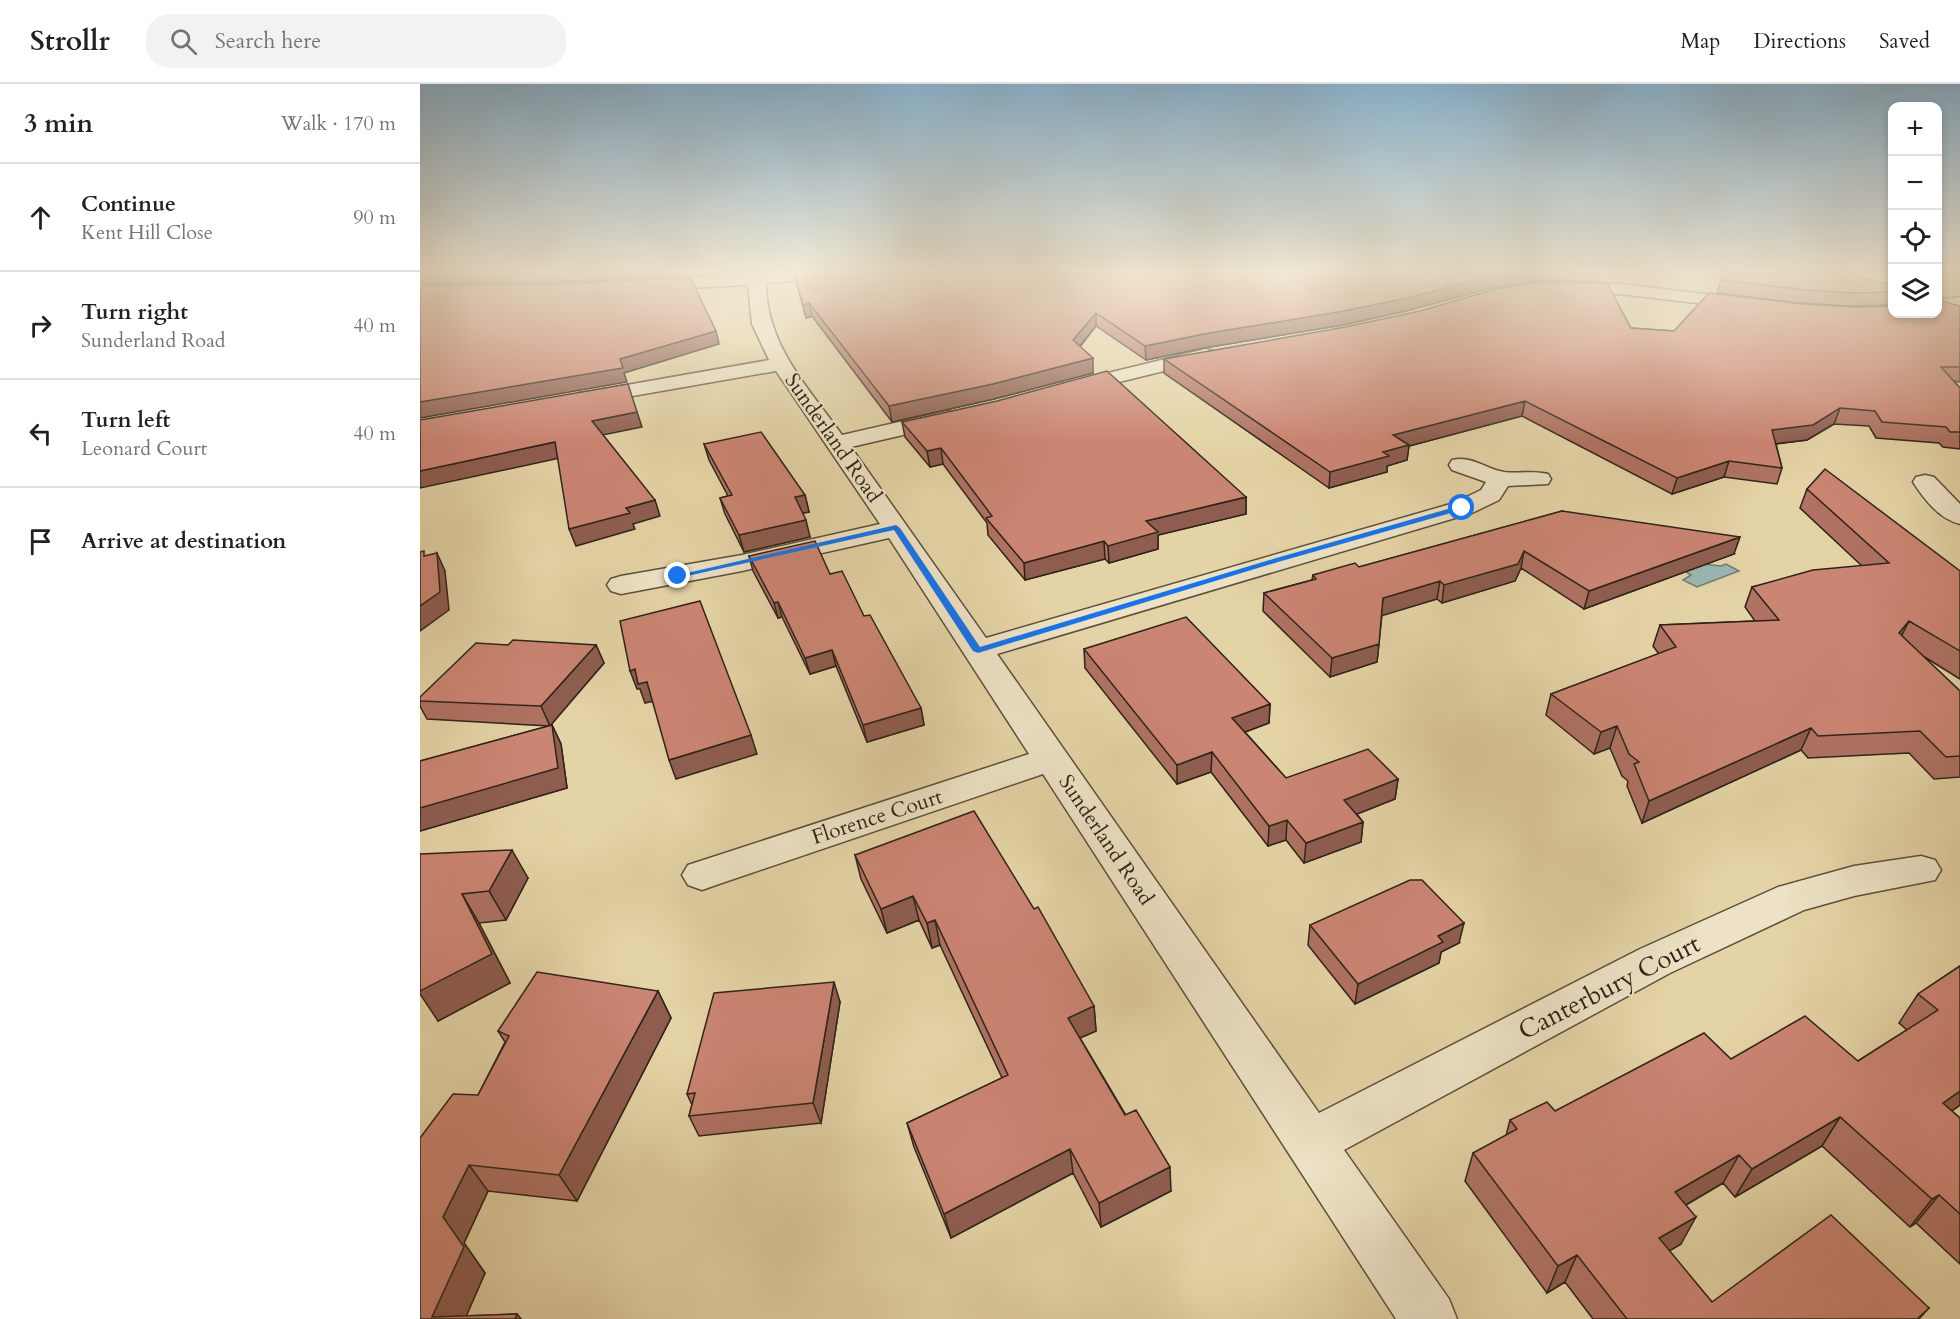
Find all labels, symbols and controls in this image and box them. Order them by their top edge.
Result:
search box [146,14,566,68]
text: Strollr [30,22,110,60]
icon: search [167,25,200,58]
text: Search here [215,26,321,56]
text: Map [1680,27,1720,56]
text: Directions [1753,27,1846,56]
text: Saved [1879,27,1930,56]
map controls [1888,102,1942,318]
button: + [1888,102,1942,156]
text: 3 min [24,106,93,141]
text: Walk · 170 m [281,110,396,137]
button: − [1888,156,1942,210]
text: Continue [81,189,176,219]
icon: ahead [24,201,57,234]
text: 90 m [353,204,396,231]
button: locate [1888,210,1942,264]
text: Kent Hill Close [81,219,213,246]
button: layers [1888,264,1942,318]
text: Turn right [81,297,188,327]
icon: right [24,309,57,342]
text: 40 m [353,312,396,339]
text: Sunderland Road [81,327,225,354]
street label: Sunderland Road [778,368,888,508]
text: Turn left [81,405,170,435]
icon: left [24,417,57,450]
text: 40 m [353,420,396,447]
text: Leonard Court [81,435,207,462]
route start [1448,494,1474,520]
icon: arrive [24,525,57,558]
text: Arrive at destination [81,526,286,556]
route end [664,562,690,588]
street label: Sunderland Road [1052,769,1160,911]
street label: Florence Court [808,782,946,852]
street label: Canterbury Court [1512,926,1706,1048]

